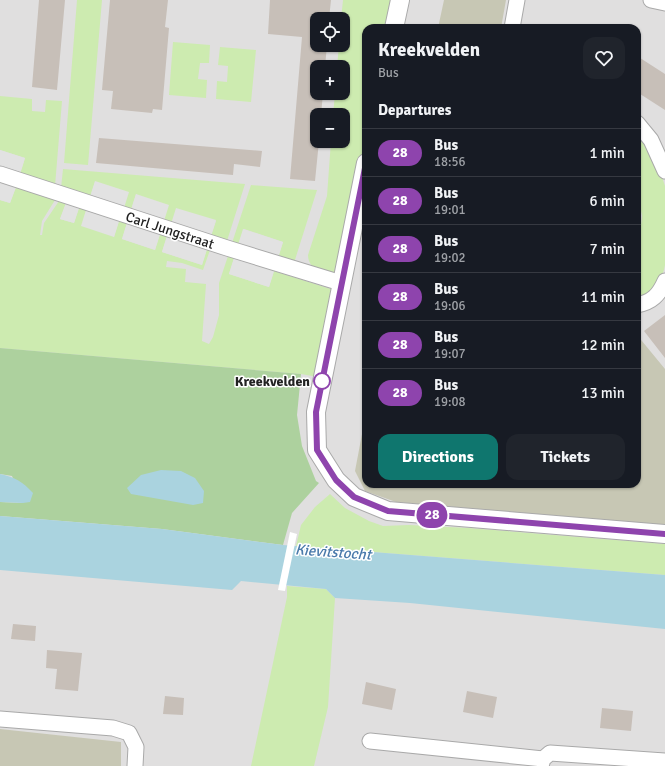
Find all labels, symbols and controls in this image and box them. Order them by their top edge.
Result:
map controls [310,12,350,148]
button: locate [310,12,350,52]
button: heart [583,37,625,79]
text: Kreekvelden [378,38,480,62]
button: + [310,60,350,100]
text: Bus [378,65,399,81]
text: Departures [378,101,451,119]
button: − [310,108,350,148]
text: Bus [434,136,458,154]
text: 28 [392,144,408,161]
text: 1 min [589,144,625,162]
text: 18:56 [434,154,466,170]
text: Bus [434,184,458,202]
text: 28 [392,192,408,209]
text: 6 min [589,192,625,210]
text: 19:01 [434,202,466,218]
street label: Carl Jungstraat [124,208,216,253]
text: Bus [434,232,458,250]
text: 28 [392,240,408,257]
text: 7 min [589,240,625,258]
text: 19:02 [434,250,466,266]
text: Bus [434,280,458,298]
text: 28 [392,288,408,305]
text: 11 min [581,288,625,306]
text: 19:06 [434,298,466,314]
text: Bus [434,328,458,346]
text: 28 [392,336,408,353]
text: 12 min [581,336,625,354]
text: 19:07 [434,346,466,362]
marker: Kreekvelden [313,372,331,390]
place label: Kreekvelden [235,373,310,390]
text: Bus [434,376,458,394]
text: 28 [392,384,408,401]
text: 13 min [581,384,625,402]
text: 19:08 [434,394,466,410]
button: Directions [378,434,498,480]
button: Tickets [506,434,625,480]
line badge: 28 [414,502,450,528]
text: 28 [424,506,440,523]
water label: Kievitstocht [294,540,373,564]

